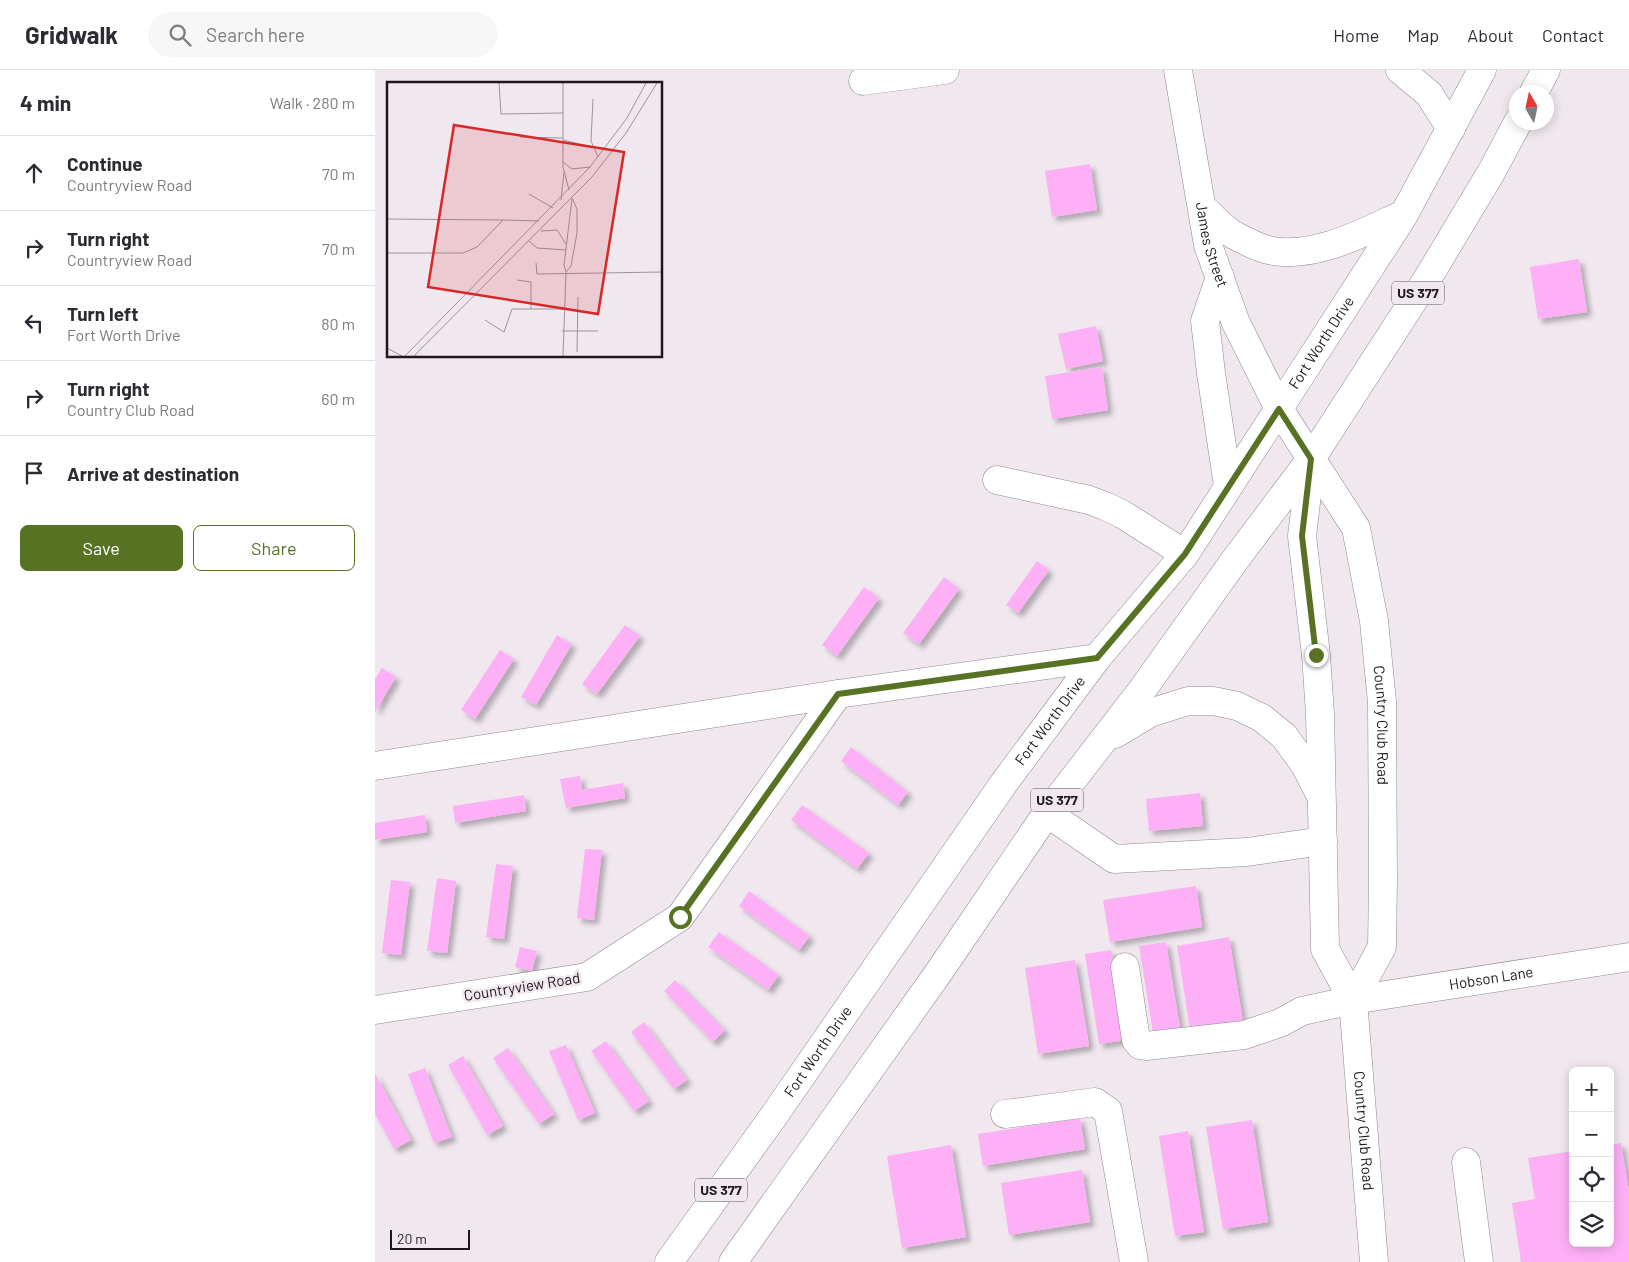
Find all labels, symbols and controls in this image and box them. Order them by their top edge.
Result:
search box [148,12,498,57]
text: Gridwalk [25,20,118,49]
icon: search [166,21,194,49]
text: Search here [206,23,305,46]
text: Home [1333,24,1379,46]
text: Map [1407,24,1439,46]
text: About [1467,24,1514,46]
text: Contact [1542,24,1604,46]
inset map [387,82,663,358]
north arrow [1509,85,1554,130]
text: 4 min [20,90,71,115]
text: Walk · 280 m [270,93,355,112]
text: Continue [67,152,143,175]
icon: ahead [20,159,48,187]
text: 70 m [322,164,355,183]
text: Countryview Road [67,175,192,194]
street label: James Street [1193,201,1232,289]
text: Turn right [67,227,149,250]
icon: right [20,234,48,262]
text: 70 m [322,239,355,258]
text: Countryview Road [67,250,192,269]
road number: US 377 [1392,282,1444,304]
street label: Fort Worth Drive [1284,293,1357,392]
text: Turn left [67,302,138,325]
icon: left [20,309,48,337]
text: 80 m [321,314,355,333]
text: Fort Worth Drive [67,325,181,344]
text: Turn right [67,377,149,400]
icon: right [20,384,48,412]
text: 60 m [321,389,355,408]
text: Country Club Road [67,400,195,419]
icon: arrive [20,459,48,487]
text: Arrive at destination [67,462,239,485]
button: Save [20,525,183,571]
button: Share [193,525,355,571]
route end [1305,644,1328,667]
street label: Country Club Road [1370,664,1392,785]
street label: Fort Worth Drive [1010,672,1088,768]
road number: US 377 [1031,788,1083,812]
route start [669,906,692,929]
street label: Hobson Lane [1448,962,1534,993]
street label: Countryview Road [462,968,581,1004]
street label: Fort Worth Drive [780,1002,855,1100]
map controls [1569,1067,1614,1247]
button: + [1569,1067,1614,1112]
street label: Country Club Road [1351,1070,1378,1191]
button: − [1569,1112,1614,1157]
button: locate [1569,1157,1614,1202]
road number: US 377 [695,1178,747,1202]
button: layers [1569,1202,1614,1247]
scale bar [390,1227,470,1250]
text: 20 m [397,1230,427,1247]

